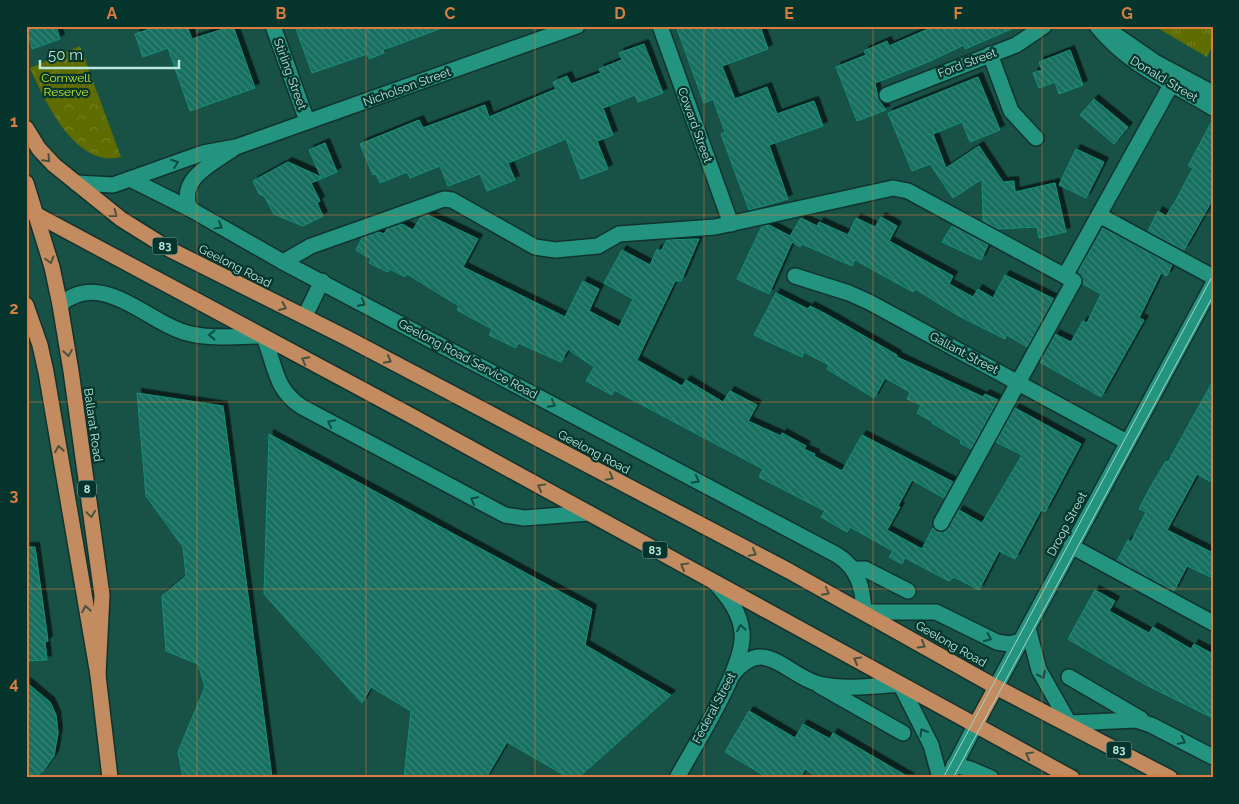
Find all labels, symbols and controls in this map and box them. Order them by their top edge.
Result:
text: A [107,4,118,23]
text: B [276,4,287,23]
text: C [445,4,456,23]
text: D [614,4,626,23]
text: E [784,4,794,23]
text: F [953,4,963,23]
text: G [1121,4,1133,23]
street label: Stirling Street [271,37,309,111]
scale bar [40,38,179,70]
street label: Ford Street [936,45,998,81]
text: 50 m [48,46,83,64]
street label: Donald Street [1128,53,1200,105]
street label: Nicholson Street [361,65,453,109]
park label: Cornwell Reserve [41,71,92,99]
street label: Coward Street [675,85,715,165]
text: 1 [10,112,18,131]
one-way arrow [41,153,50,162]
one-way arrow [171,159,179,169]
one-way arrow [108,208,118,217]
one-way arrow [214,220,223,230]
road number: 83 [152,238,178,255]
street label: Geelong Road [196,242,274,290]
one-way arrow [44,255,54,264]
one-way arrow [357,297,366,307]
text: 2 [9,299,19,318]
one-way arrow [278,300,287,311]
street label: Geelong Road Service Road [396,316,540,402]
street label: Gallant Street [927,329,1001,377]
one-way arrow [207,330,215,340]
one-way arrow [62,349,72,358]
one-way arrow [383,354,392,364]
one-way arrow [301,356,310,366]
street label: Ballarat Road [81,387,105,463]
one-way arrow [547,398,556,408]
one-way arrow [327,419,336,429]
street label: Geelong Road [556,427,632,477]
one-way arrow [55,445,65,454]
one-way arrow [604,471,613,481]
one-way arrow [691,474,700,484]
road number: 8 [78,480,96,498]
one-way arrow [538,484,547,494]
text: 3 [10,486,19,505]
street label: Droop Street [1044,490,1090,558]
one-way arrow [470,496,479,506]
one-way arrow [85,510,96,518]
road number: 83 [642,542,668,558]
one-way arrow [748,547,757,557]
one-way arrow [680,562,689,572]
one-way arrow [821,585,830,595]
one-way arrow [82,605,92,614]
street label: Geelong Road [913,618,989,670]
one-way arrow [736,624,746,633]
one-way arrow [983,631,992,642]
one-way arrow [916,638,925,648]
one-way arrow [853,657,862,667]
street label: Federal Street [689,670,739,746]
one-way arrow [1035,670,1046,679]
text: 4 [9,674,19,693]
one-way arrow [920,729,930,738]
one-way arrow [1177,735,1186,745]
road number: 83 [1106,742,1132,758]
one-way arrow [1026,751,1035,761]

